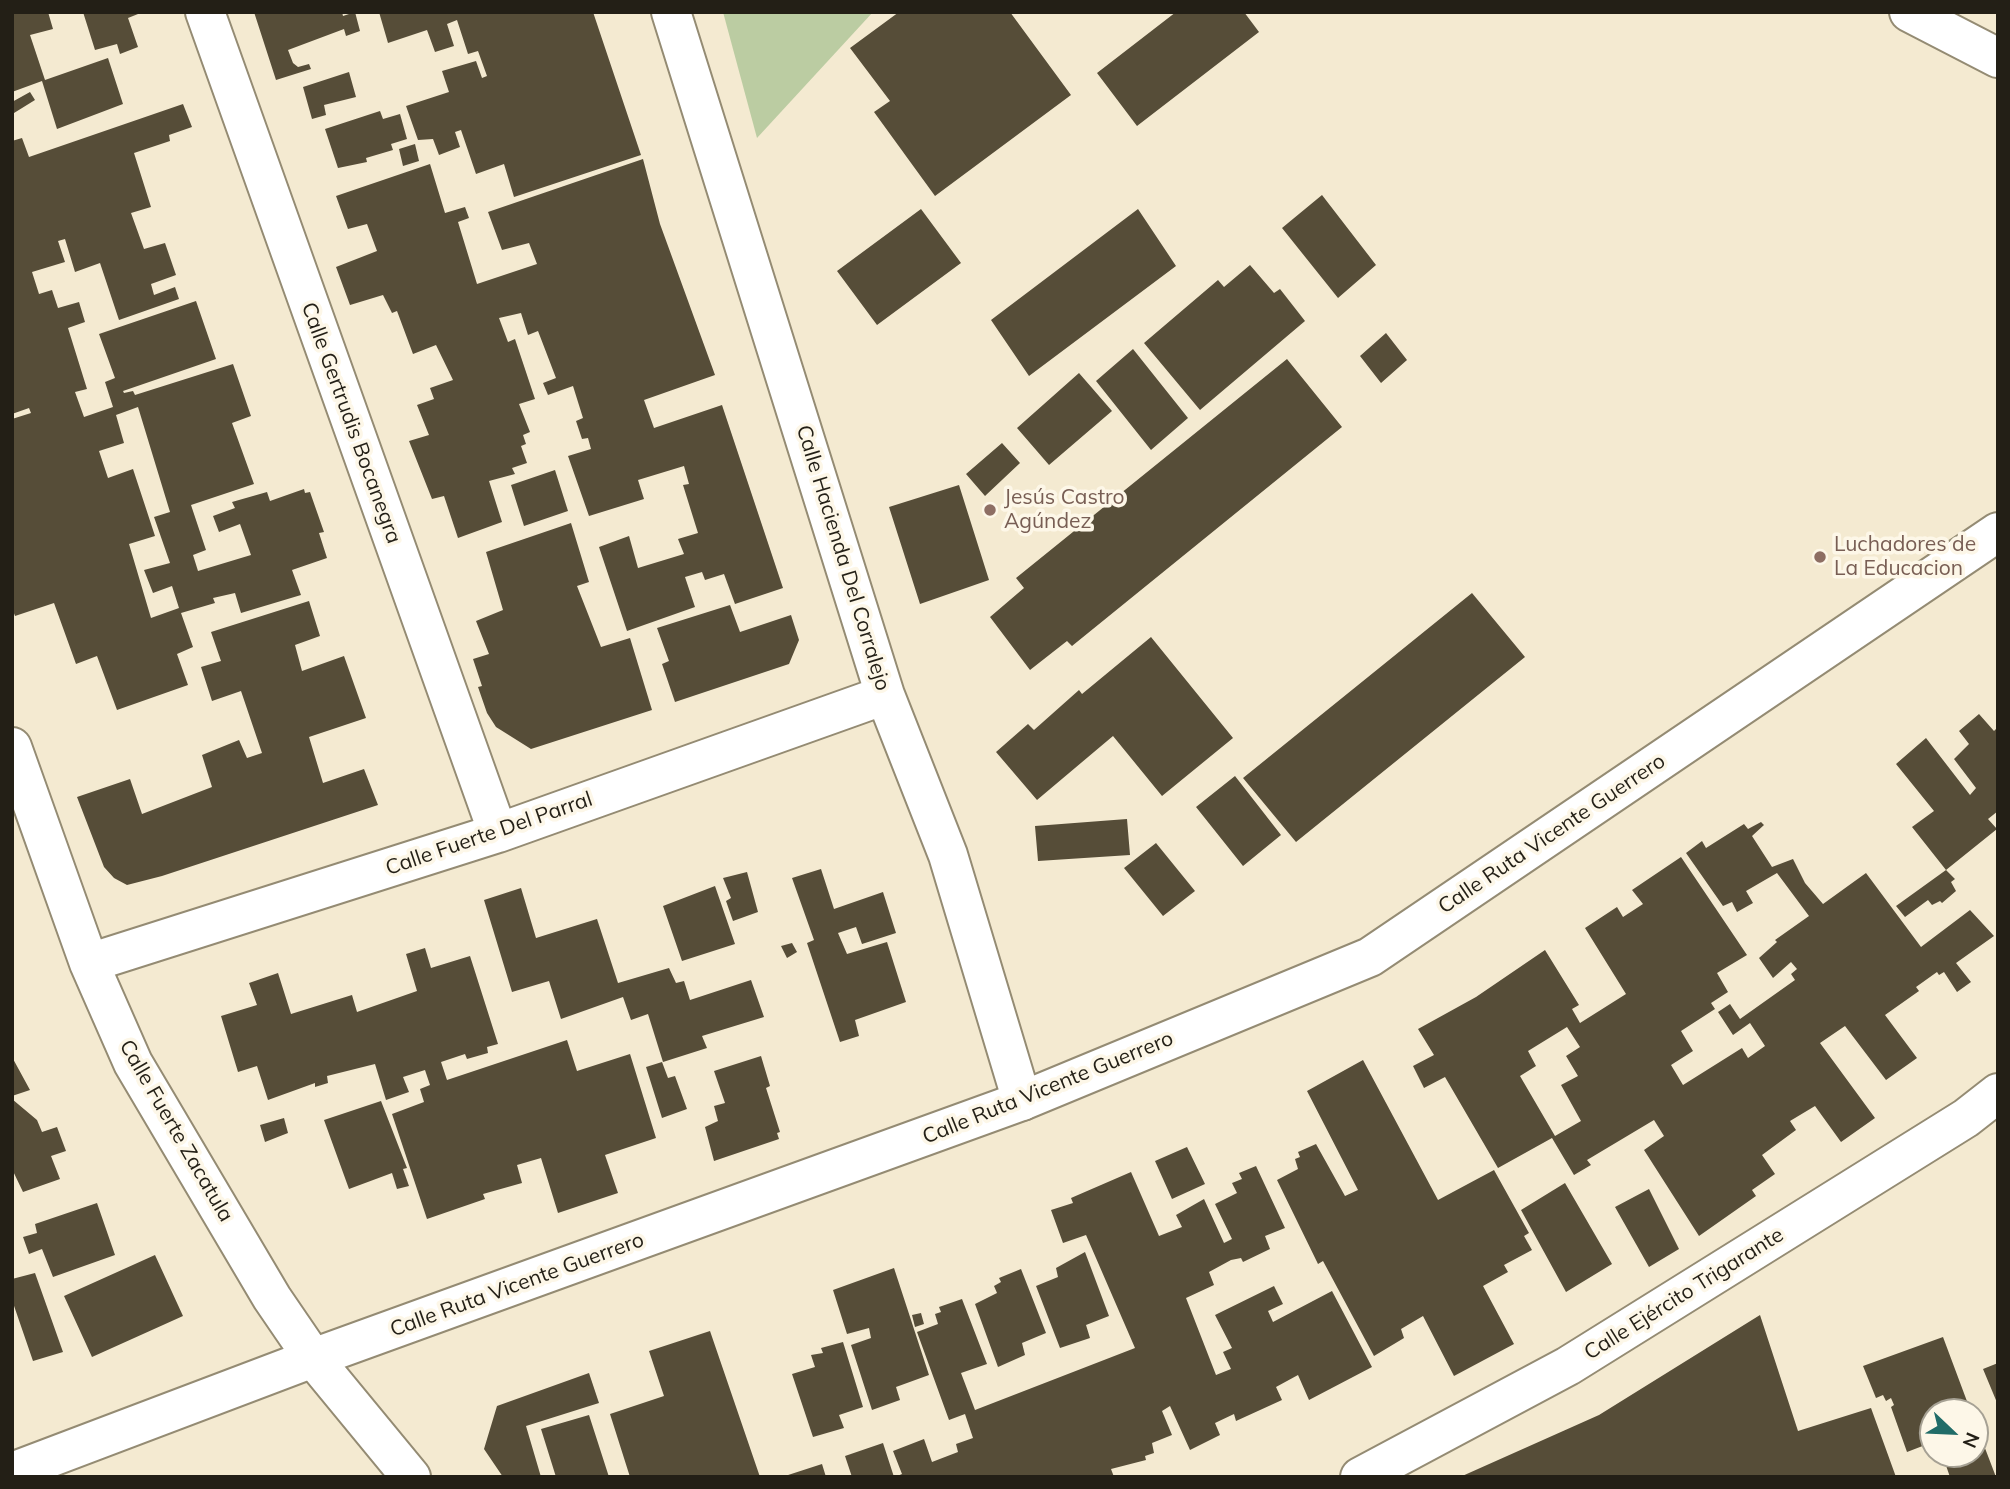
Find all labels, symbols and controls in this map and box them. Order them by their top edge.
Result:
street label: Calle Gertrudis Bocanegra [296,299,406,547]
street label: Calle Hacienda Del Corralejo [791,422,895,694]
place label: Jesús Castro Agúndez [1004,485,1125,535]
marker: Jesús Castro Agúndez [982,502,998,518]
place label: Luchadores de La Educacion [1834,532,1976,582]
marker: Luchadores de La Educacion [1812,549,1828,565]
street label: Calle Ruta Vicente Guerrero [1434,749,1670,919]
street label: Calle Fuerte Del Parral [382,787,596,881]
street label: Calle Ruta Vicente Guerrero [919,1026,1177,1150]
street label: Calle Fuerte Zacatula [114,1036,238,1226]
street label: Calle Ejército Trigarante [1580,1222,1788,1366]
street label: Calle Ruta Vicente Guerrero [387,1227,647,1343]
north arrow [1919,1398,1989,1468]
text: N [1958,1429,1985,1452]

